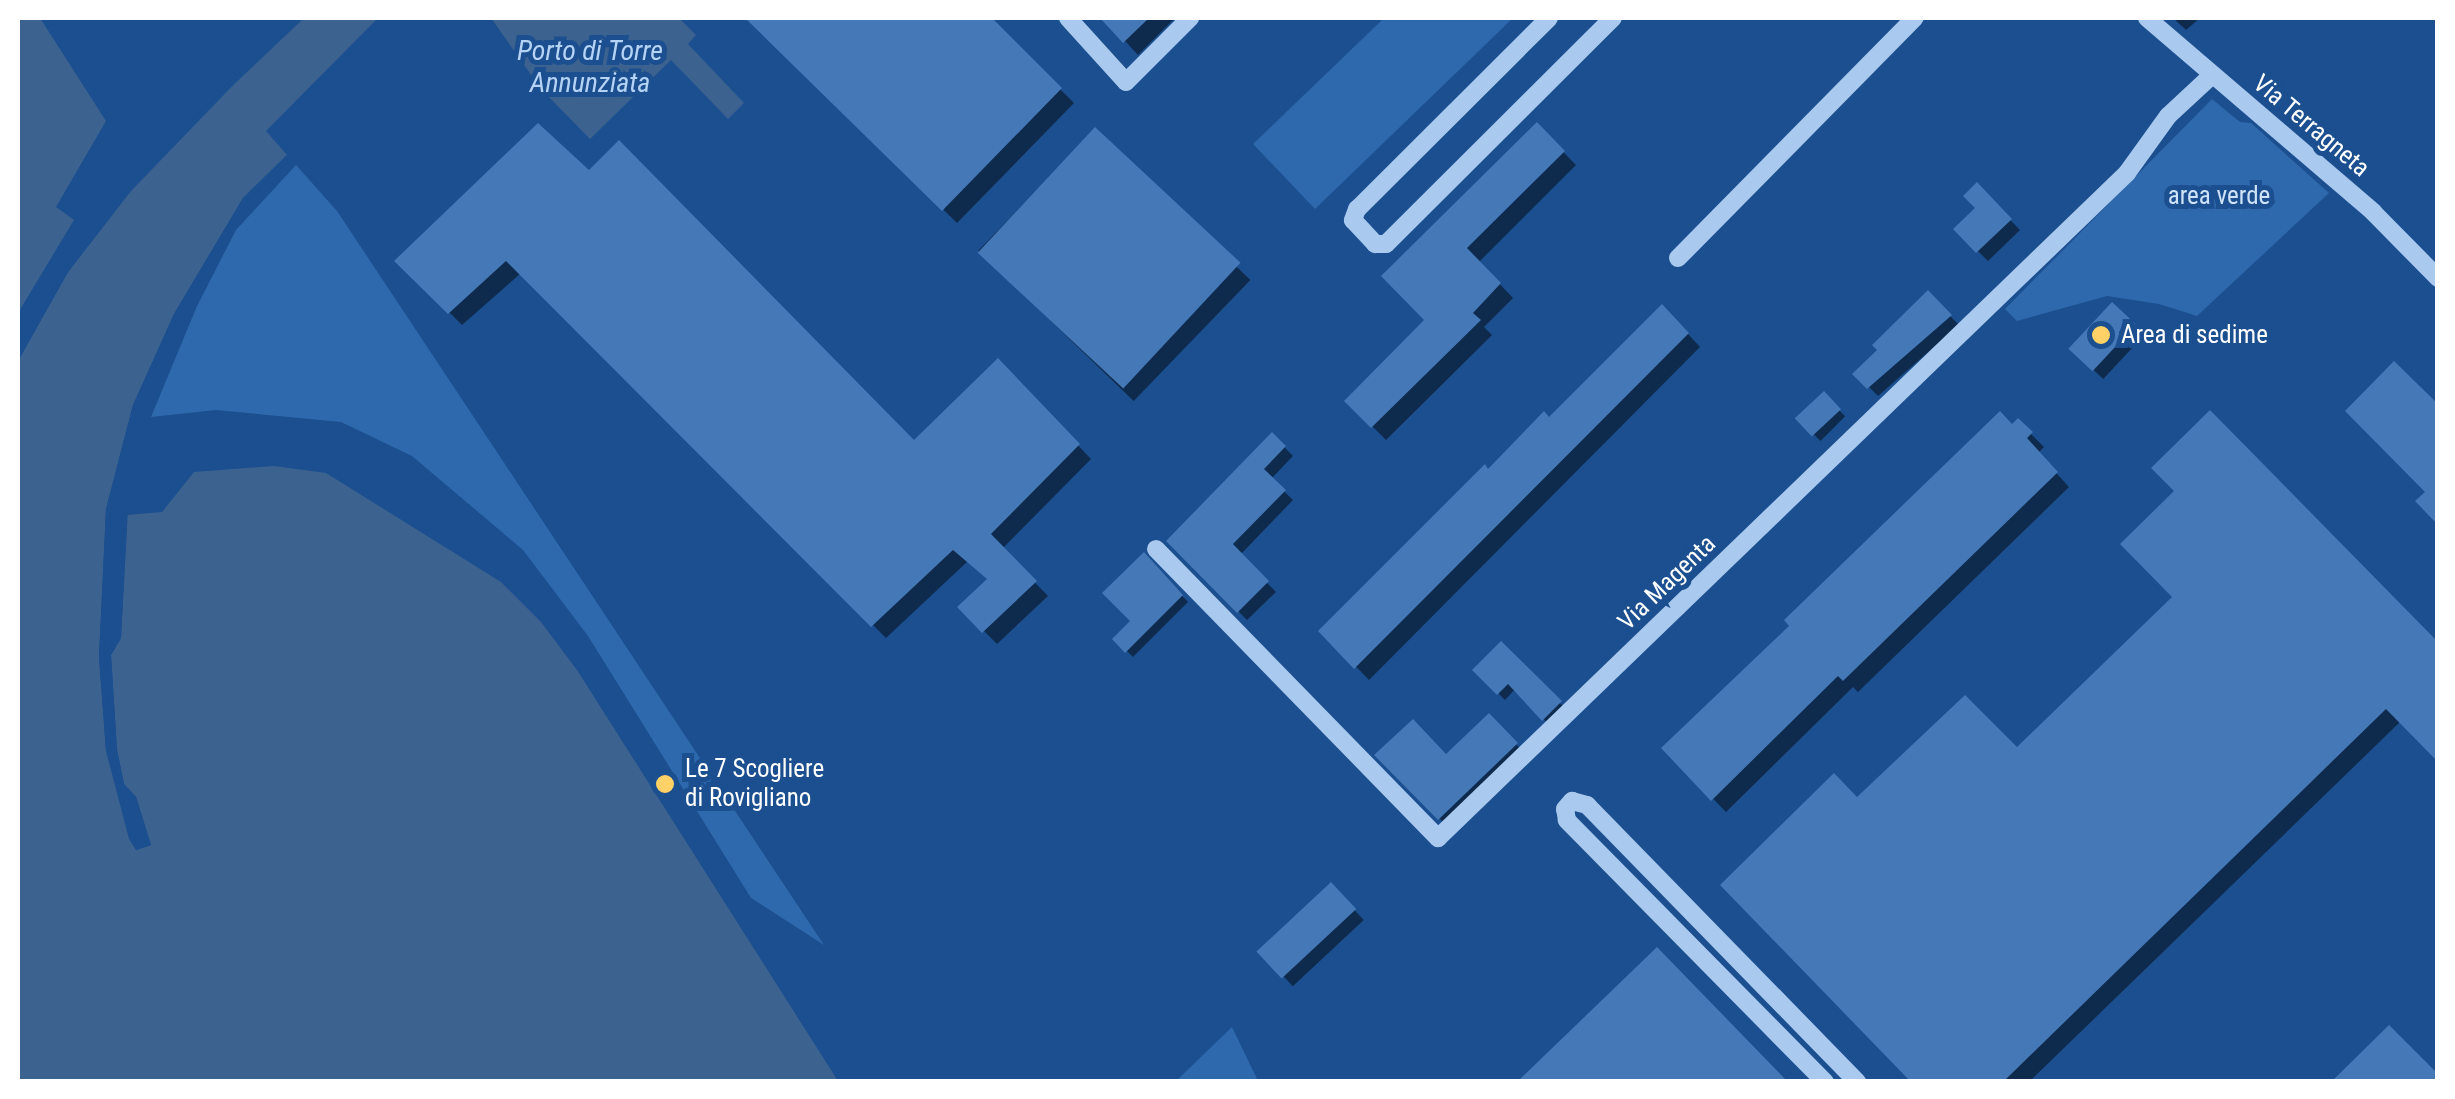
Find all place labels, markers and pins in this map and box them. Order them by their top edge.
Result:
place label: Area di sedime [2121,320,2268,350]
marker: Area di sedime [2090,324,2112,346]
place label: Le 7 Scogliere di Rovigliano [685,755,824,814]
marker: Le 7 Scogliere di Rovigliano [654,773,676,795]

